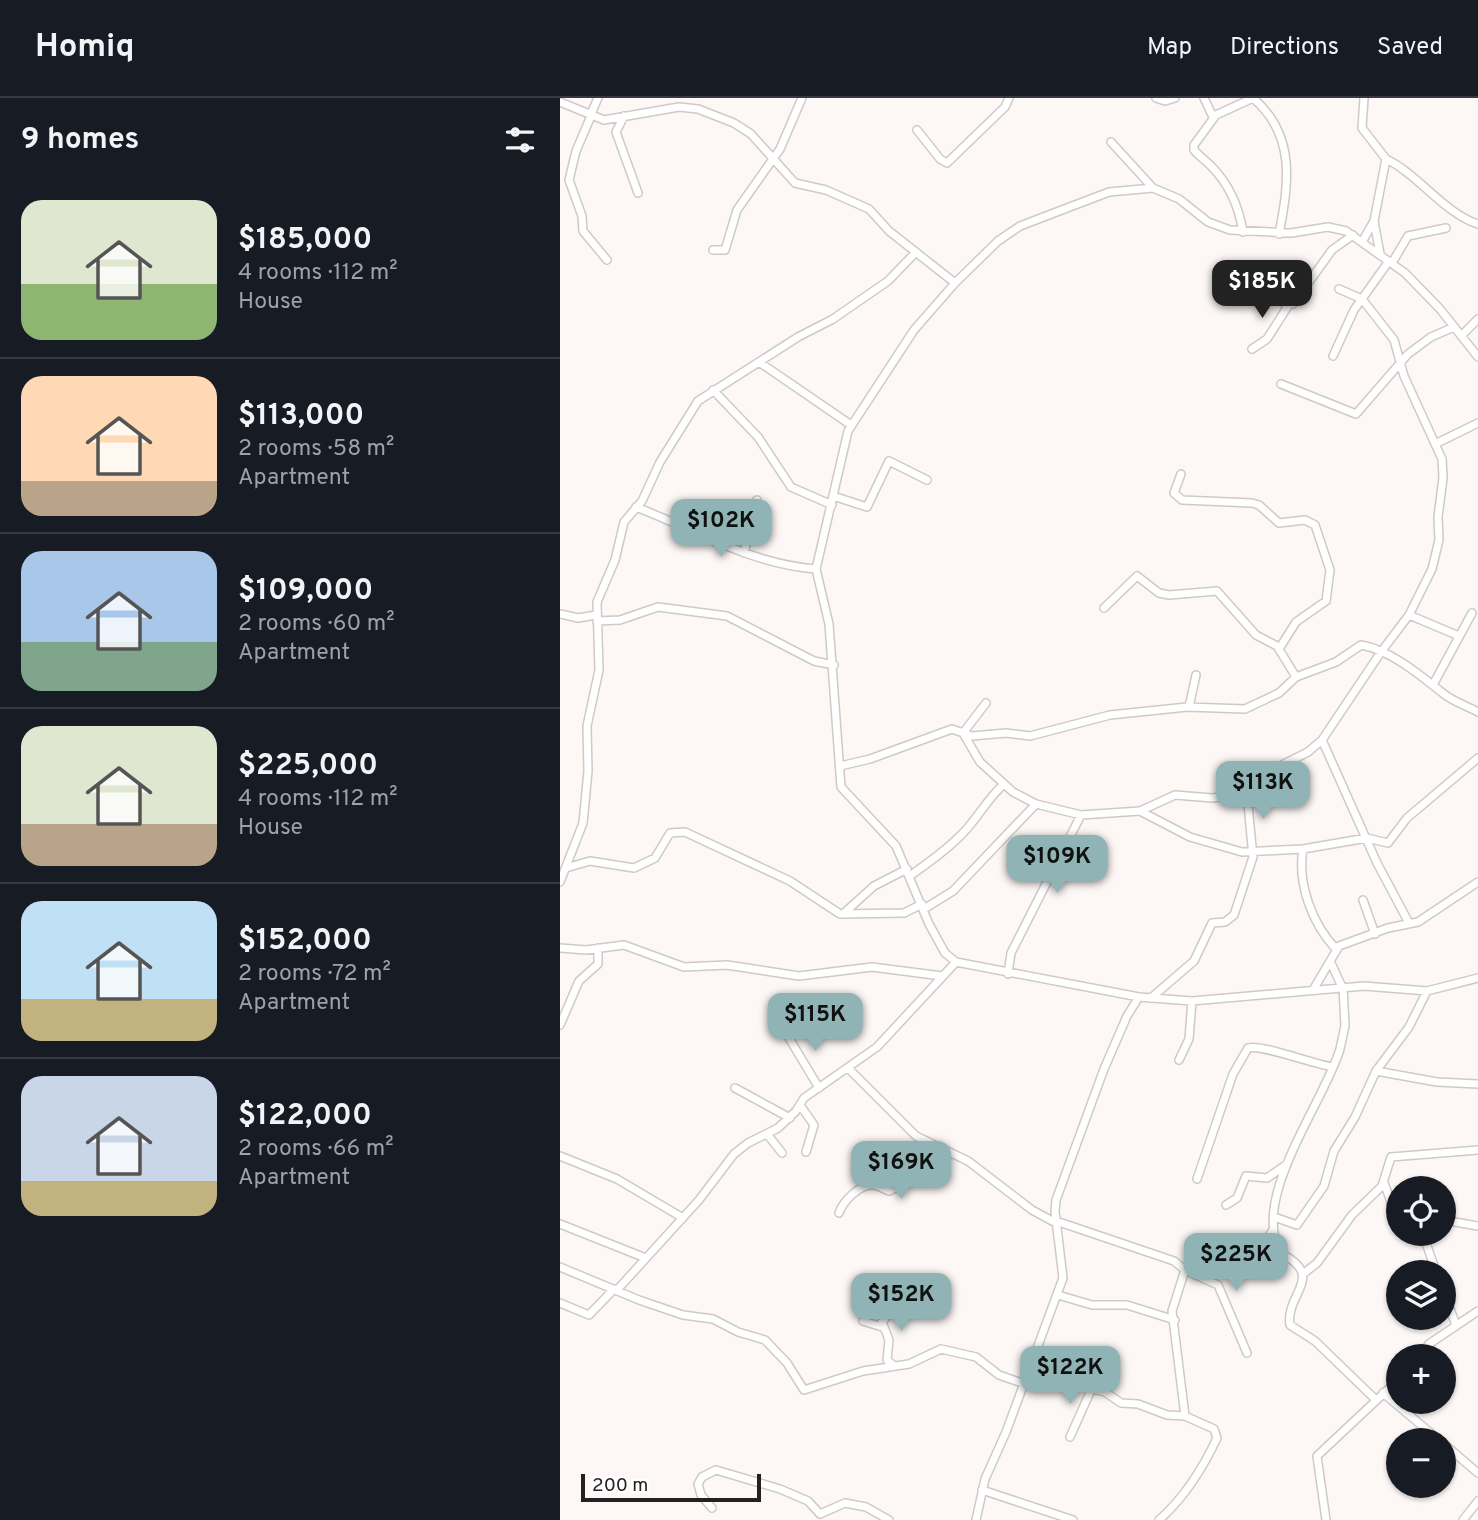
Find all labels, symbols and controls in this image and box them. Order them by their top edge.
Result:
text: Homiq [35,27,135,69]
text: Map [1147,33,1192,63]
text: Directions [1230,33,1339,63]
text: Saved [1377,33,1443,63]
icon: filters [501,121,539,159]
text: 9 homes [21,122,139,159]
text: $185,000 [238,222,372,259]
icon: home [77,228,161,312]
text: 4 rooms · 112 m² [238,259,398,288]
pin: $185K [1213,260,1311,320]
text: $185K [1228,268,1296,297]
text: House [238,288,303,317]
text: $113,000 [238,398,364,435]
icon: home [77,404,161,488]
text: 2 rooms · 58 m² [238,435,394,464]
text: Apartment [238,464,350,493]
pin: $102K [672,500,770,559]
text: $102K [687,507,755,536]
text: $109,000 [238,573,373,610]
icon: home [77,579,161,663]
text: 2 rooms · 60 m² [238,610,395,639]
text: Apartment [238,639,350,668]
text: $225,000 [238,748,378,785]
icon: home [77,754,161,838]
pin: $113K [1214,762,1312,821]
text: $113K [1232,769,1294,798]
text: 4 rooms · 112 m² [238,785,398,814]
text: House [238,814,303,843]
pin: $109K [1008,836,1106,895]
text: $109K [1023,843,1091,872]
text: $152,000 [238,923,372,960]
icon: home [77,929,161,1013]
text: 2 rooms · 72 m² [238,960,391,989]
text: Apartment [238,989,350,1018]
pin: $115K [766,993,864,1053]
text: $115K [784,1001,846,1030]
text: $122,000 [238,1098,372,1135]
icon: home [77,1104,161,1188]
text: 2 rooms · 66 m² [238,1135,394,1164]
pin: $169K [852,1142,950,1201]
text: $169K [867,1149,935,1178]
text: Apartment [238,1164,350,1193]
map controls [1386,1176,1456,1498]
button: locate [1386,1176,1456,1246]
pin: $225K [1187,1234,1285,1293]
text: $225K [1200,1241,1272,1270]
button: layers [1386,1260,1456,1330]
pin: $152K [852,1274,950,1333]
text: $152K [867,1281,935,1310]
button: + [1386,1344,1456,1414]
pin: $122K [1021,1346,1119,1406]
text: $122K [1036,1354,1104,1383]
button: − [1386,1428,1456,1498]
scale bar [581,1471,761,1503]
text: 200 m [592,1474,648,1498]

